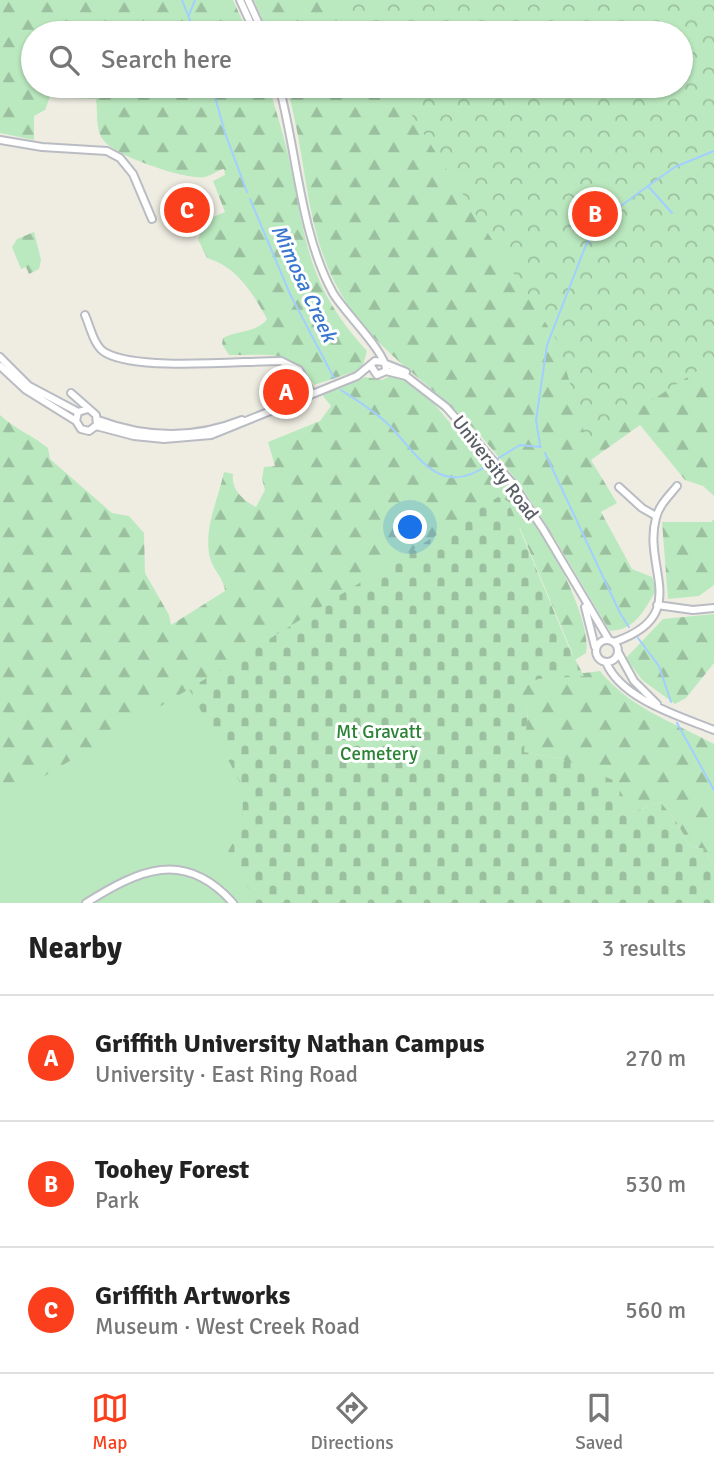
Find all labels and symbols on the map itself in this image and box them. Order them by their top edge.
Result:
pin: C [164,184,210,236]
pin: B [572,188,618,240]
water label: Mimosa Creek [266,220,344,348]
pin: A [263,366,309,418]
street label: University Road [447,411,543,525]
your location [393,510,427,544]
park label: Mt Gravatt Cemetery [336,720,422,766]

